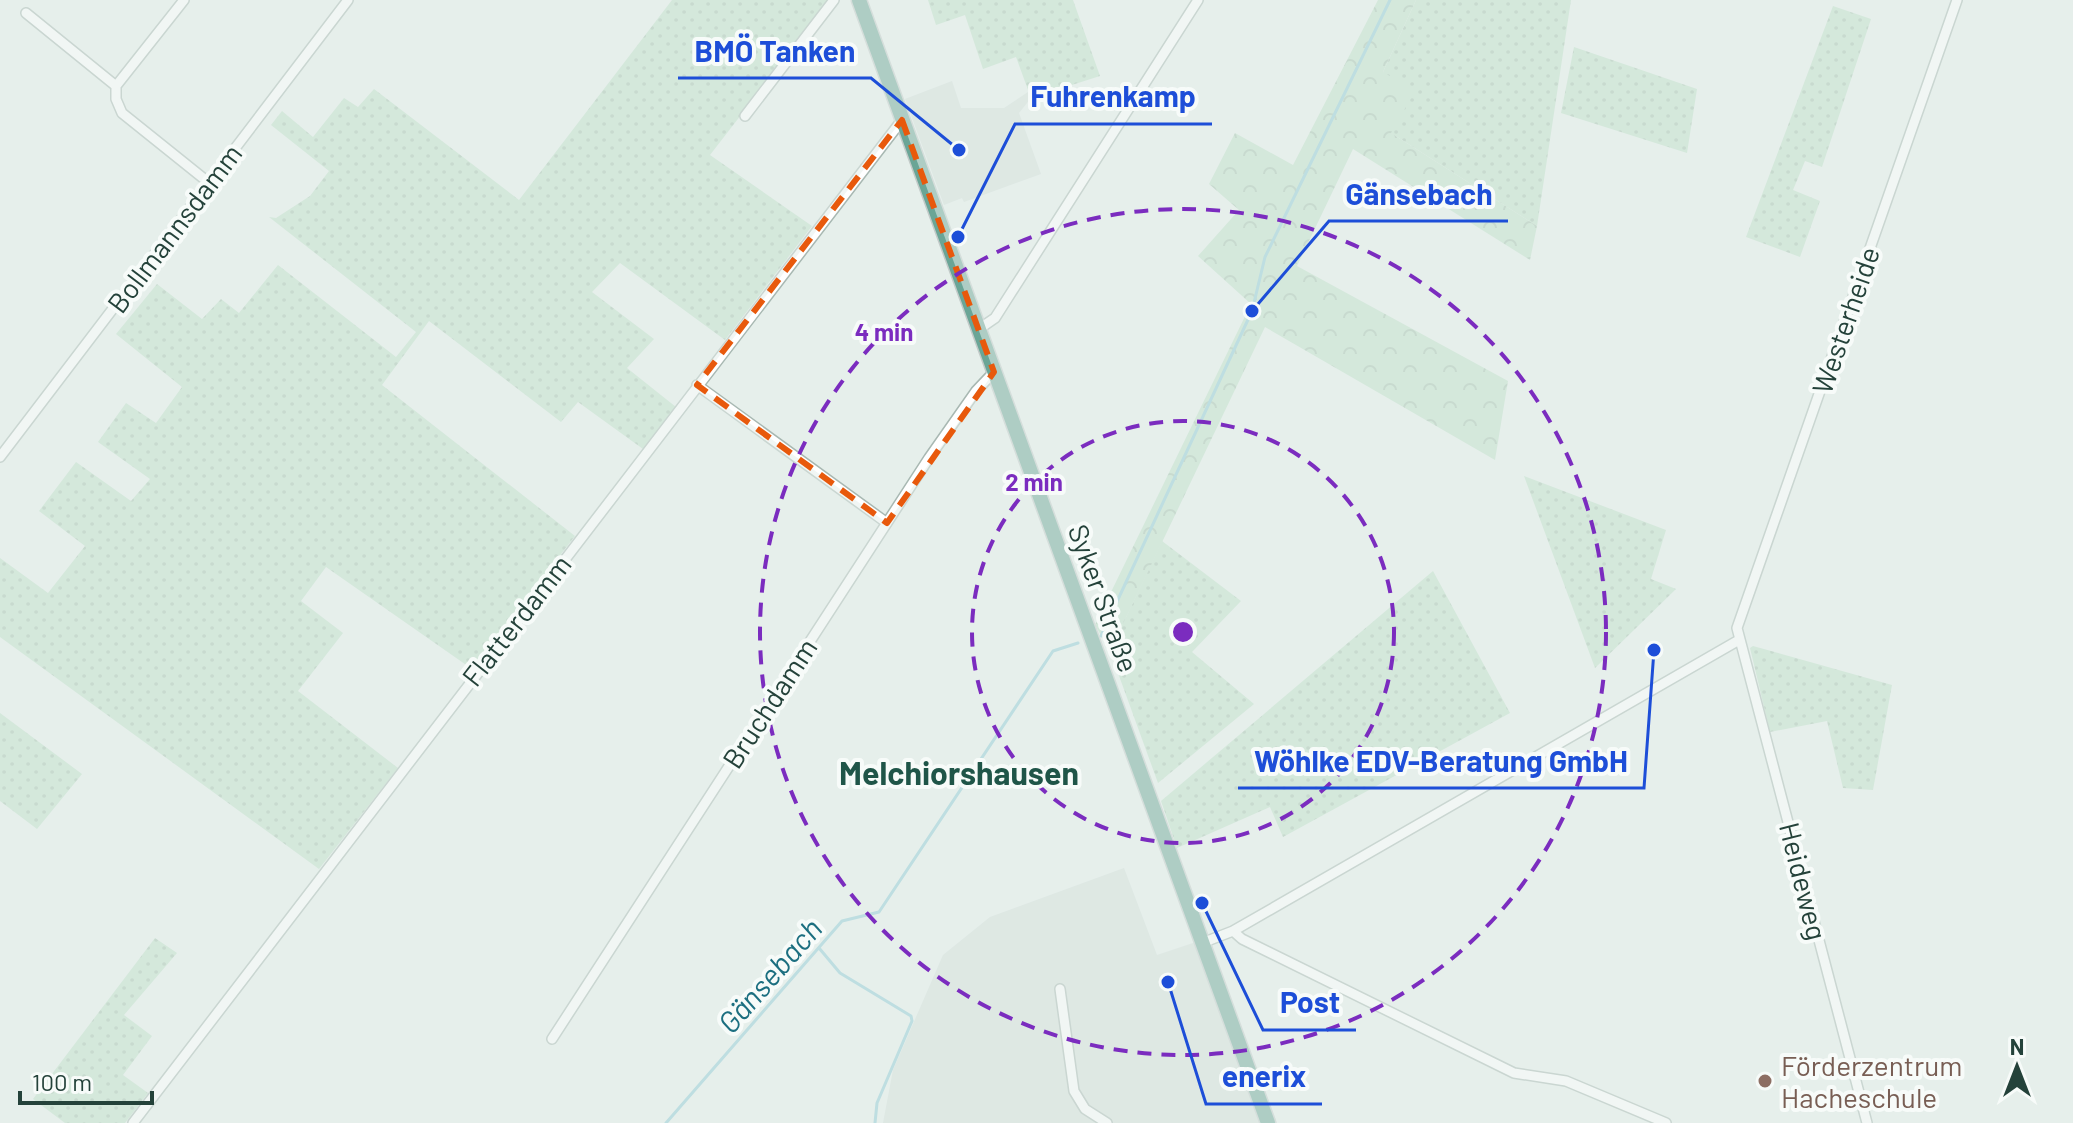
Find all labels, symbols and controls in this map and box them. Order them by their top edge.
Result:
callout: BMÖ Tanken [678,24,871,78]
text: BMÖ Tanken [695,32,855,68]
callout: Fuhrenkamp [1015,70,1212,124]
text: Fuhrenkamp [1030,77,1196,113]
street label: Bollmannsdamm [99,137,249,319]
callout: Gänsebach [1329,167,1508,221]
text: Gänsebach [1345,175,1493,211]
street label: Westerheide [1804,242,1886,398]
text: 4 min [855,317,913,346]
text: 2 min [1005,467,1063,496]
street label: Syker Straße [1062,519,1146,677]
street label: Flatterdamm [454,548,578,692]
centre of rings [1169,618,1197,646]
street label: Bruchdamm [714,632,824,774]
callout: Wöhlke EDV-Beratung GmbH [1238,734,1644,788]
text: Wöhlke EDV-Beratung GmbH [1254,742,1628,778]
district label: Melchiorshausen [839,753,1079,791]
street label: Heideweg [1773,819,1835,943]
water label: Gänsebach [709,910,829,1040]
callout: Post [1263,976,1356,1030]
text: Post [1280,983,1340,1019]
north arrow [1977,1027,2057,1107]
text: N [2010,1033,2024,1059]
place label: Förderzentrum Hacheschule [1781,1048,1962,1114]
callout: enerix [1206,1050,1322,1104]
scale bar [20,1055,152,1105]
text: enerix [1222,1057,1306,1093]
text: 100 m [32,1067,92,1096]
marker: Förderzentrum Hacheschule [1756,1072,1774,1090]

